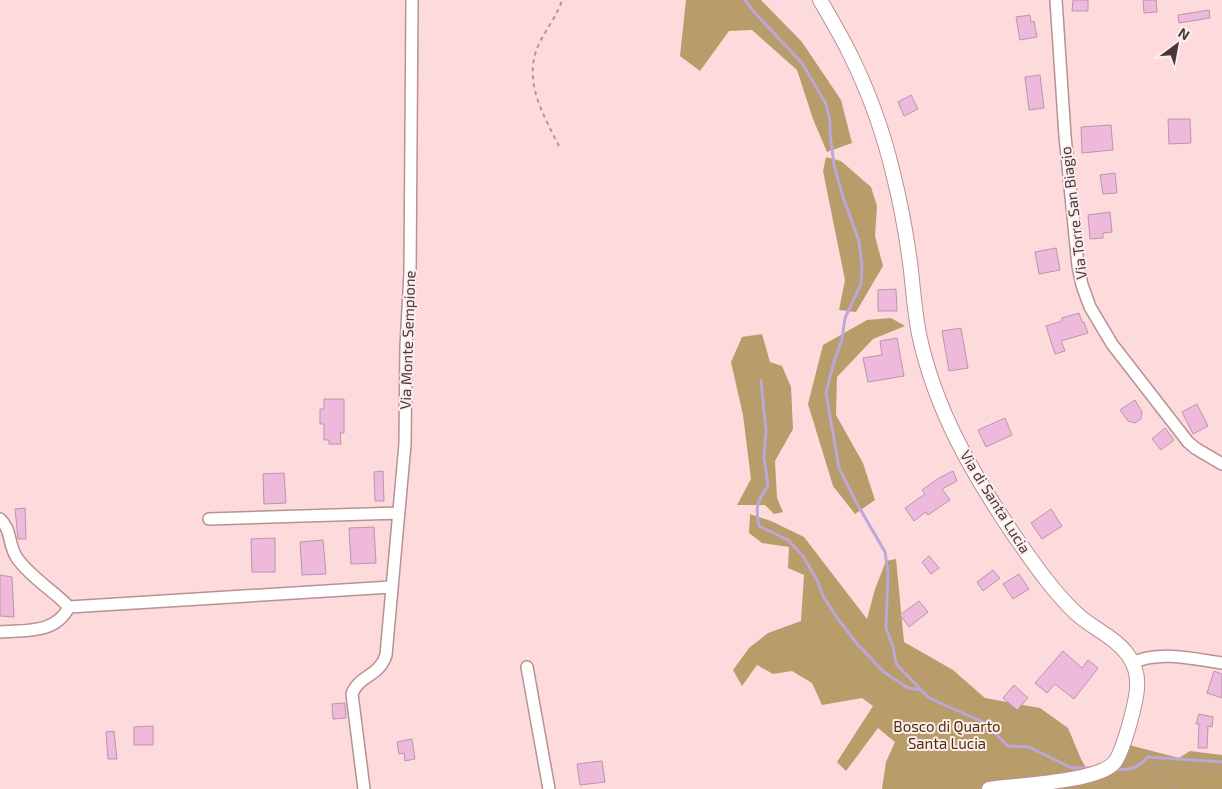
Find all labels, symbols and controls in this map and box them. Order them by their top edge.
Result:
north arrow [1152,20,1202,70]
text: N [1175,24,1193,43]
street label: Via Torre San Biagio [1056,146,1090,280]
street label: Via Monte Sempione [396,270,418,410]
street label: Via di Santa Lucia [957,447,1035,556]
park label: Bosco di Quarto Santa Lucia [893,717,1001,752]

